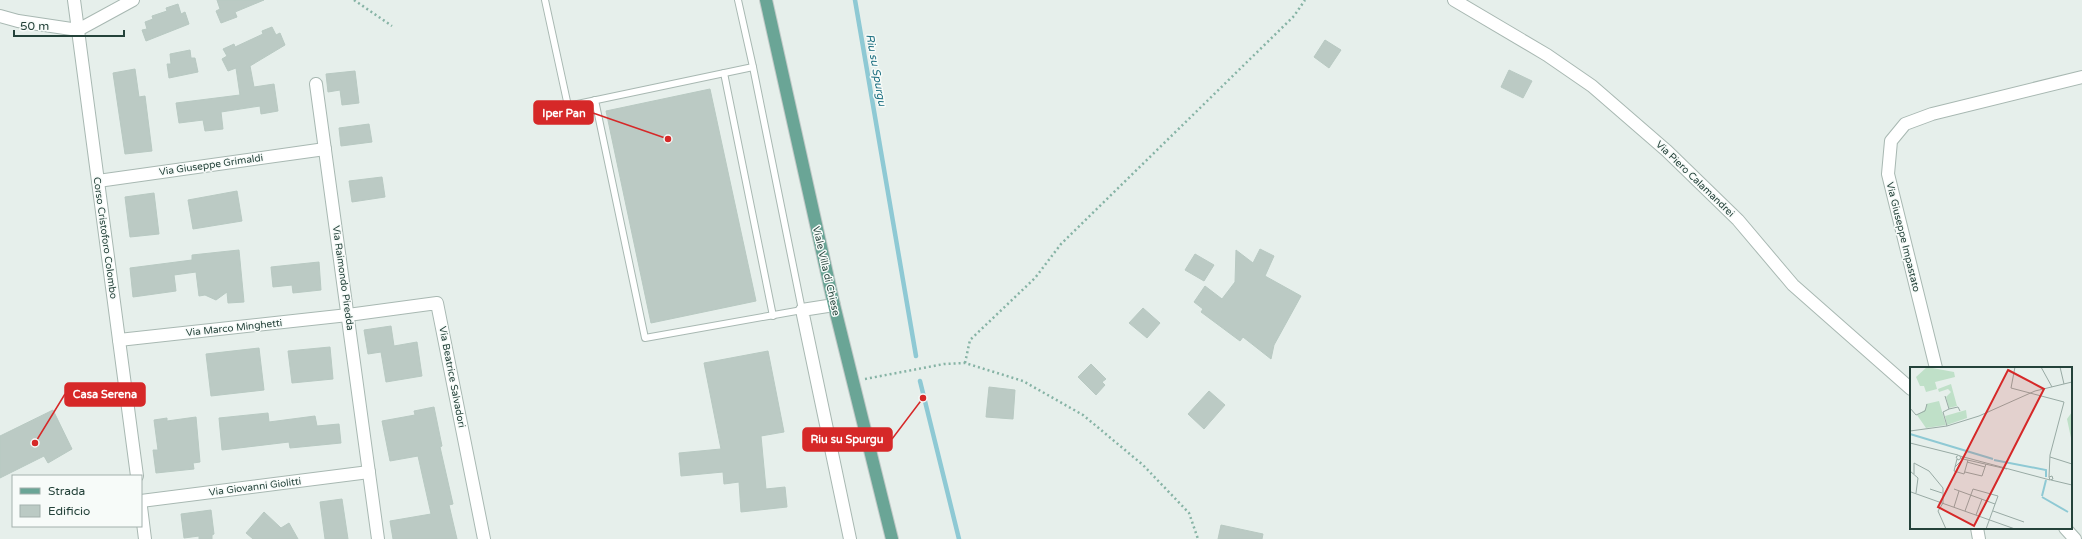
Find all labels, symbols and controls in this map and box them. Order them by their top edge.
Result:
scale bar [14,12,124,38]
text: 50 m [20,19,49,33]
water label: Riu su Spurgu [863,33,889,108]
callout: Iper Pan [534,101,593,124]
text: Iper Pan [542,107,586,121]
street label: Via Piero Calamandrei [1653,138,1737,220]
street label: Via Giuseppe Grimaldi [158,152,264,178]
street label: Corso Cristoforo Colombo [91,176,119,300]
street label: Via Giuseppe Impastato [1884,181,1922,293]
street label: Via Raimondo Piredda [330,225,356,331]
street label: Viale Villa di Chiese [810,225,842,317]
street label: Via Marco Minghetti [185,317,283,339]
street label: Via Beatrice Salvadori [436,325,468,429]
inset map [1910,367,2072,529]
callout: Casa Serena [65,383,145,406]
text: Casa Serena [73,388,137,401]
callout: Riu su Spurgu [803,428,892,451]
text: Riu su Spurgu [811,433,884,447]
legend [12,475,142,527]
street label: Via Giovanni Giolitti [208,475,302,499]
text: Strada [48,484,85,498]
text: Edificio [48,504,90,518]

